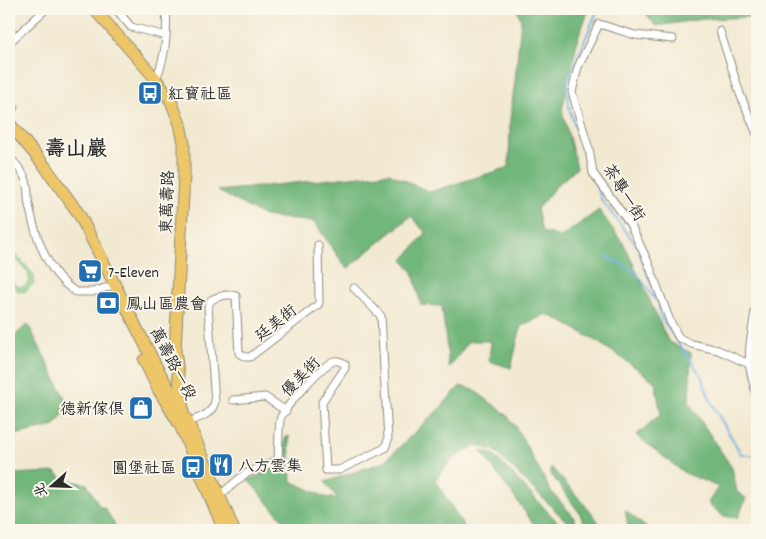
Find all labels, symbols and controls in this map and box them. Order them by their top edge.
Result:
bus stop icon: 紅寶社區 [137,80,163,106]
place label: 紅寶社區 [168,84,232,107]
district label: 壽山巖 [45,136,108,166]
street label: 茶專一街 [596,160,650,227]
street label: 東萬壽路 [156,170,181,234]
supermarket icon: 7-Eleven [77,258,103,284]
place label: 7-Eleven [108,262,159,285]
bank icon: 鳳山區農會 [95,290,121,316]
place label: 鳳山區農會 [126,294,206,317]
street label: 廷美街 [251,300,303,348]
street label: 萬壽路一段 [143,323,201,405]
street label: 優美街 [277,352,327,403]
shop icon: 德新傢俱 [128,395,154,421]
place label: 德新傢俱 [60,399,124,422]
restaurant icon: 八方雲集 [208,452,234,478]
bus stop icon: 圓堡社區 [180,454,206,480]
place label: 八方雲集 [238,456,302,479]
place label: 圓堡社區 [112,458,176,481]
north arrow [28,462,78,512]
text: 北 [30,480,53,500]

